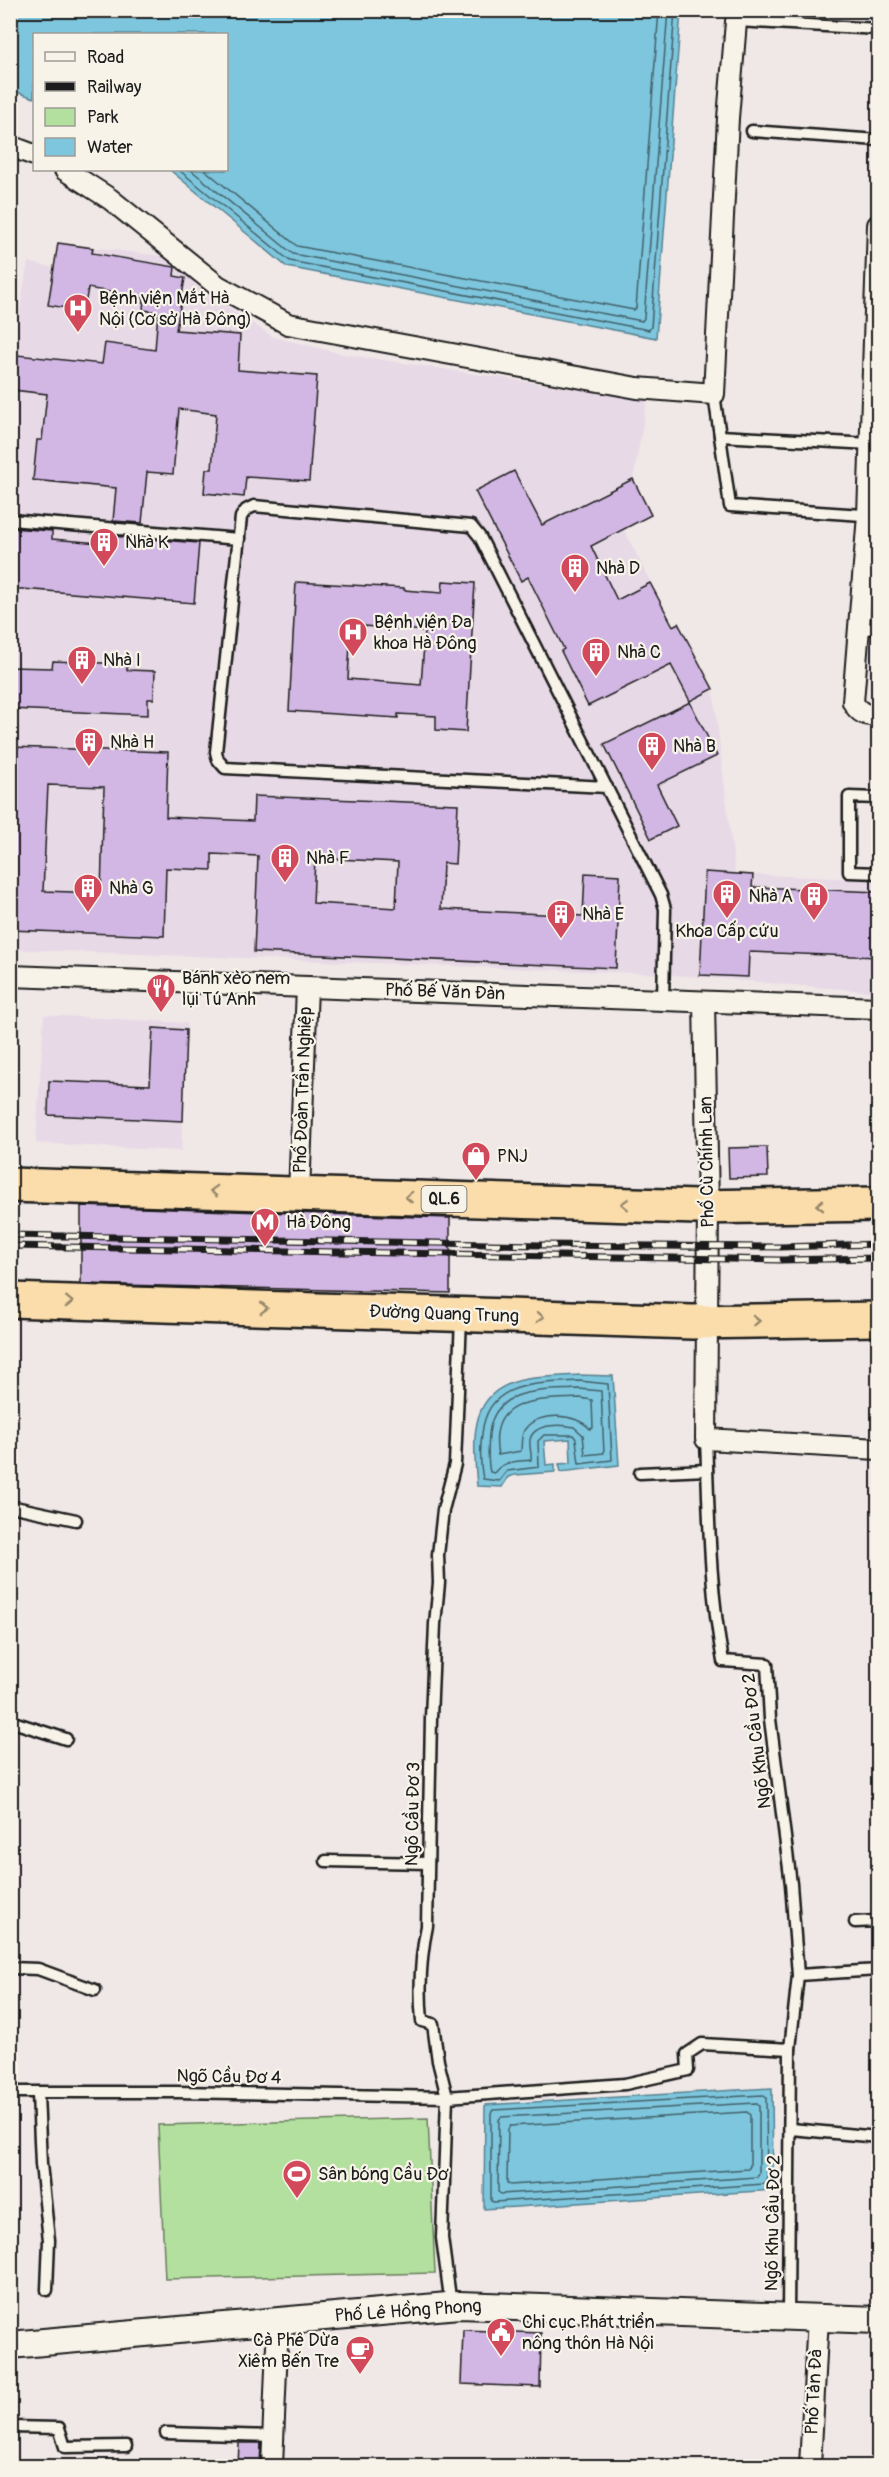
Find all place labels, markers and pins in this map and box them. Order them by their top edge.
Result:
place label: Bệnh viện Mắt Hà Nội (Cơ sở Hà Đông) [99,287,252,331]
hospital icon: Bệnh viện Mắt Hà Nội (Cơ sở Hà Đông) [62,292,94,334]
building icon: Nhà K [88,526,120,568]
place label: Nhà K [125,531,169,554]
building icon: Nhà D [559,552,591,594]
place label: Nhà D [596,557,640,580]
place label: Bệnh viện Đa khoa Hà Đông [374,611,477,655]
hospital icon: Bệnh viện Đa khoa Hà Đông [337,616,369,658]
building icon: Nhà C [580,636,612,678]
place label: Nhà C [617,641,661,664]
building icon: Nhà I [66,644,98,686]
place label: Nhà I [103,649,141,672]
building icon: Nhà H [73,726,105,768]
building icon: Nhà B [636,730,668,772]
place label: Nhà H [110,731,154,754]
place label: Nhà B [673,735,716,758]
building icon: Nhà F [269,842,301,884]
place label: Nhà F [306,847,350,870]
building icon: Nhà G [72,872,104,914]
place label: Nhà G [109,877,154,900]
building icon: Khoa Cấp cứu [711,878,743,920]
building icon: Nhà A [798,880,830,922]
place label: Nhà A [749,885,793,908]
building icon: Nhà E [545,898,577,940]
place label: Nhà E [582,903,624,926]
place label: Khoa Cấp cứu [675,920,779,943]
place label: Bánh xèo nem lụi Tú Anh [182,967,290,1011]
restaurant icon: Bánh xèo nem lụi Tú Anh [145,972,177,1014]
shop icon: PNJ [460,1140,492,1182]
place label: PNJ [497,1145,528,1168]
metro station icon: Hà Đông [249,1206,281,1248]
place label: Hà Đông [286,1211,351,1234]
sports icon: Sân bóng Cầu Đơ [281,2158,313,2200]
place label: Sân bóng Cầu Đơ [318,2162,449,2186]
place label: Chi cục Phát triển nông thôn Hà Nội [522,2311,655,2355]
public building icon: Chi cục Phát triển nông thôn Hà Nội [485,2316,517,2358]
place label: Cà Phê Dừa Xiêm Bến Tre [238,2329,339,2373]
cafe icon: Cà Phê Dừa Xiêm Bến Tre [344,2334,376,2376]

